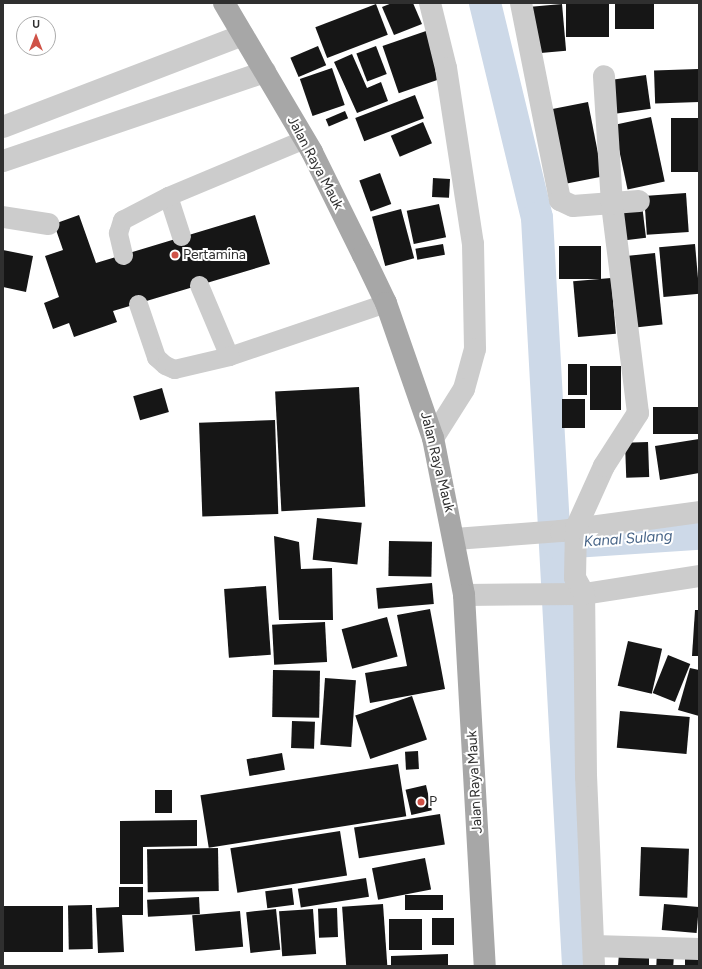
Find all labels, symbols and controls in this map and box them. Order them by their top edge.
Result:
north arrow [16,16,56,56]
text: U [32,18,40,31]
street label: Jalan Raya Mauk [283,114,347,212]
place label: Pertamina [183,247,246,263]
marker: Pertamina [170,250,180,260]
street label: Jalan Raya Mauk [416,410,458,514]
water label: Kanal Sulang [583,527,673,551]
street label: Jalan Raya Mauk [464,730,486,834]
place label: P [429,794,437,810]
marker: P [416,797,426,807]

